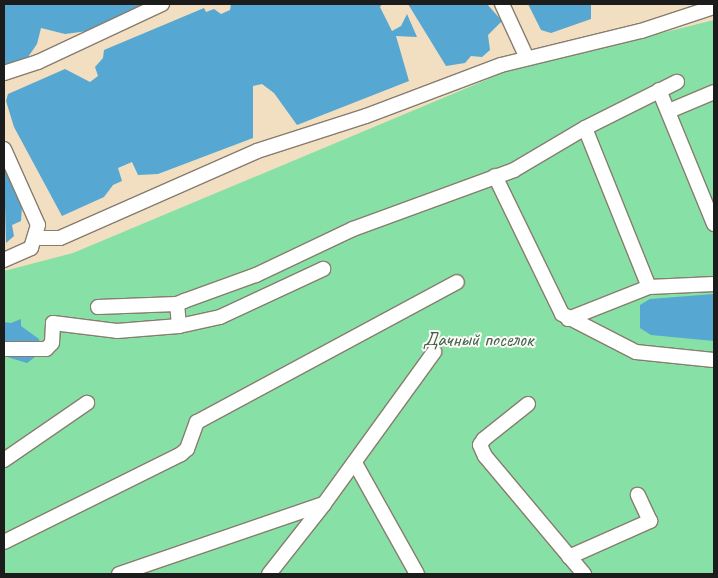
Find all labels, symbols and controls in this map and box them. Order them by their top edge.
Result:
park label: Дачный поселок [423,327,533,351]

